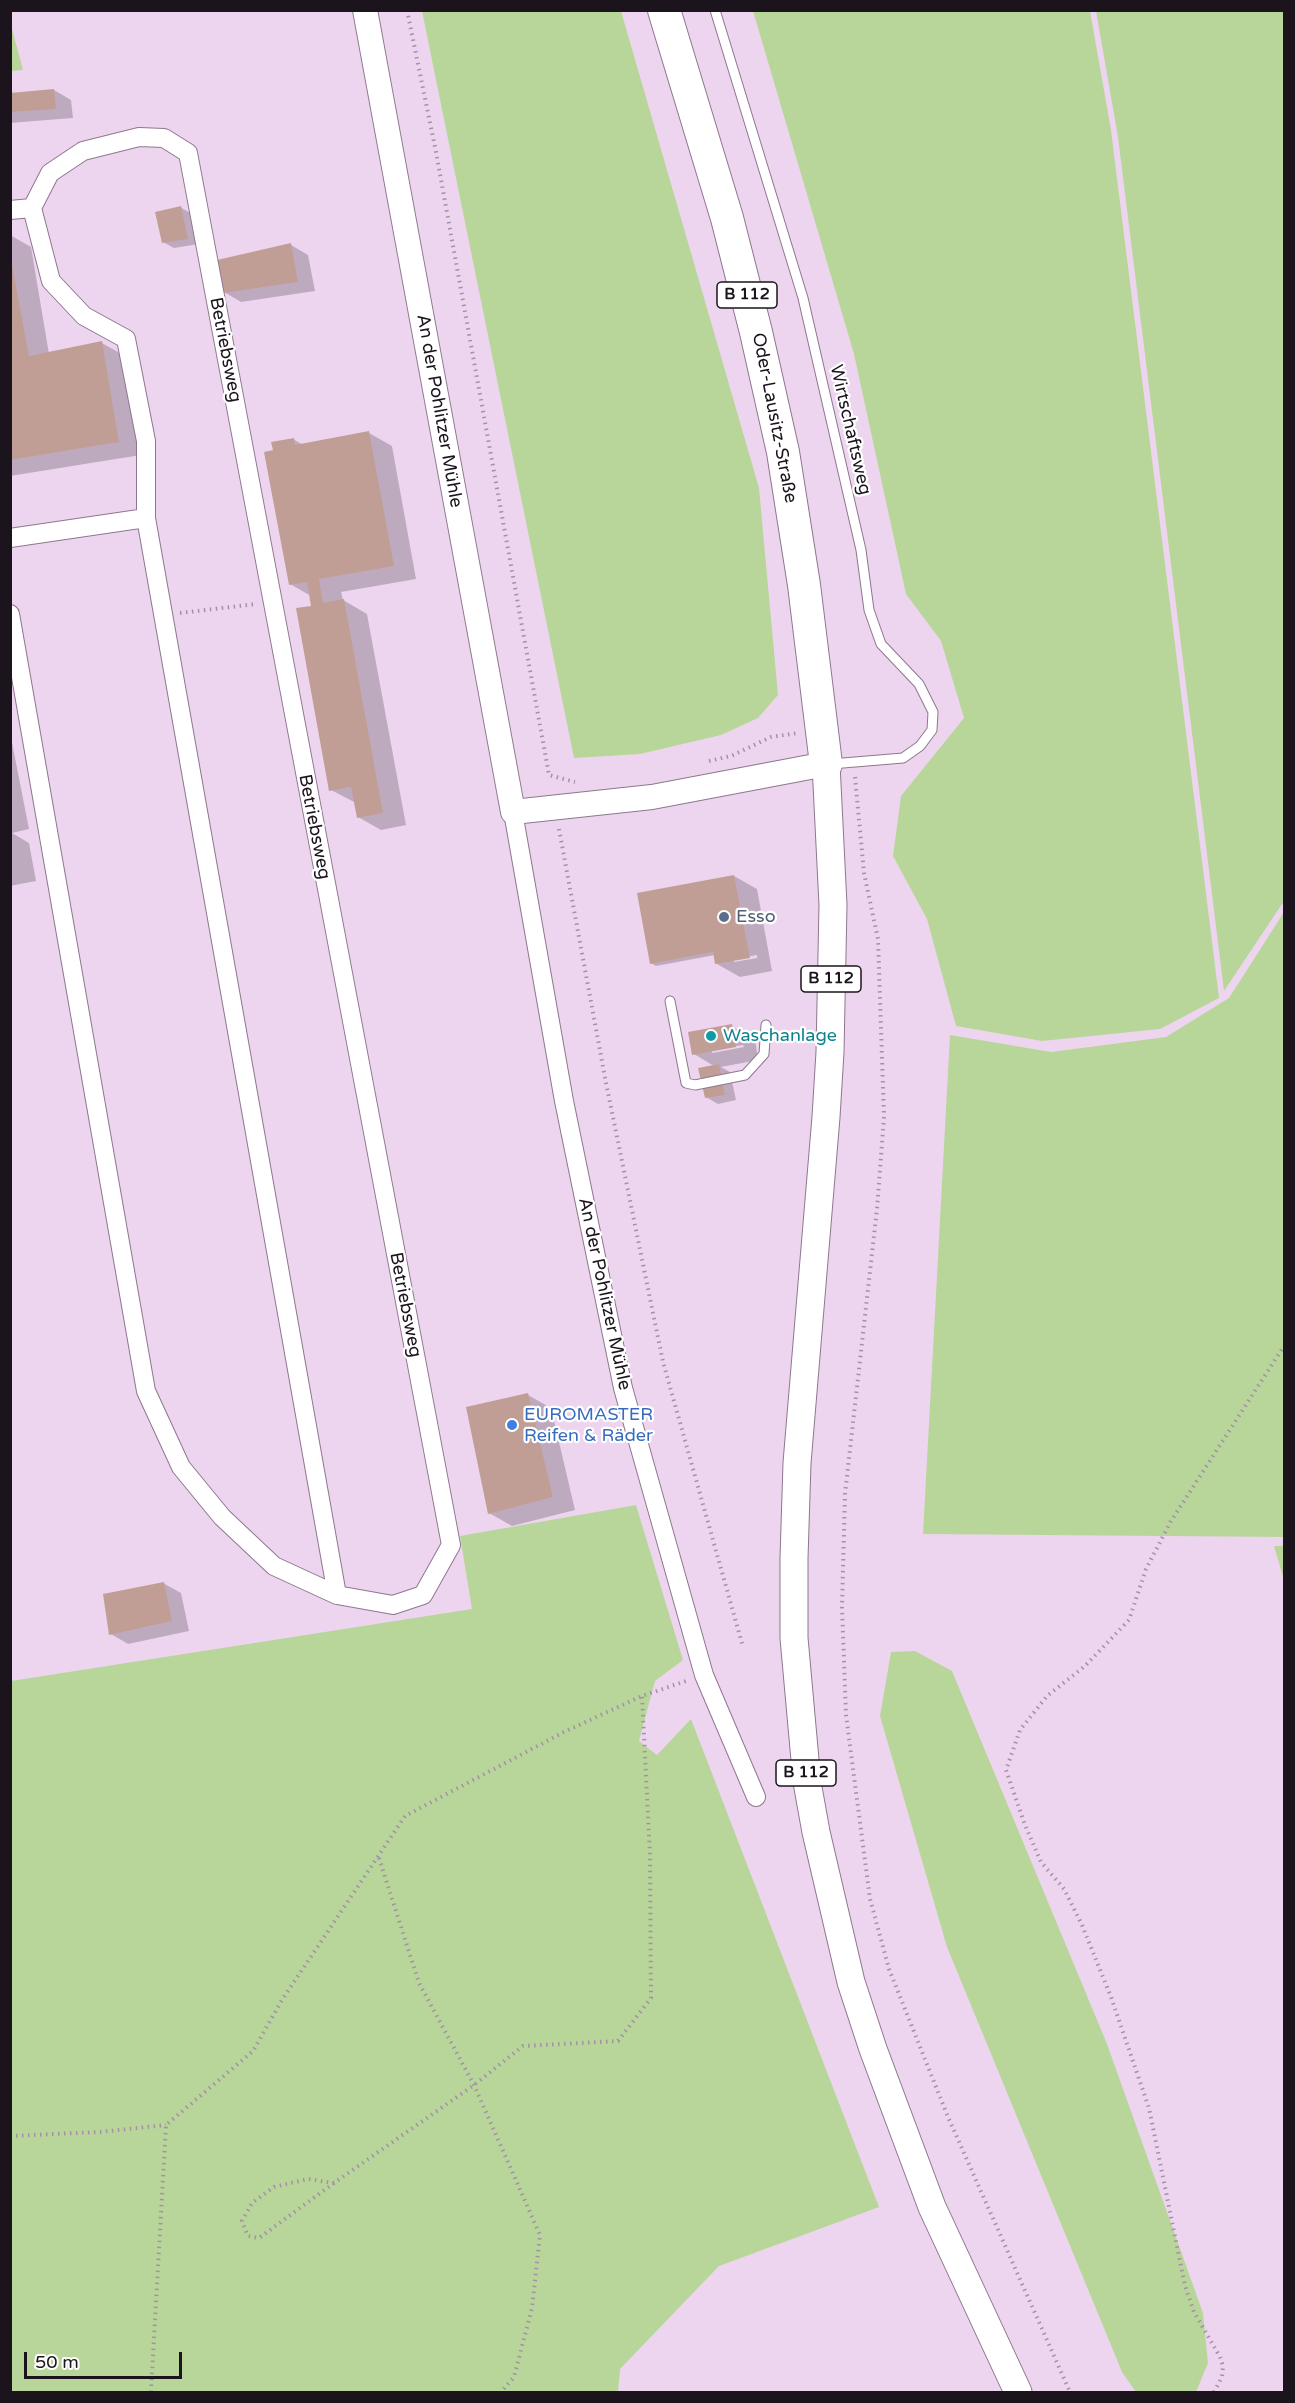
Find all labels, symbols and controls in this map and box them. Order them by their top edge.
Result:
road number: B 112 [717,282,777,308]
street label: Betriebsweg [204,296,246,404]
street label: An der Pohlitzer Mühle [411,313,467,509]
street label: Oder-Lausitz-Straße [747,331,801,505]
street label: Wirtschaftsweg [824,363,876,497]
street label: Betriebsweg [293,773,335,881]
place label: Esso [736,906,776,928]
marker: Esso [717,910,731,924]
road number: B 112 [801,966,861,992]
place label: Waschanlage [723,1025,837,1047]
marker: Waschanlage [704,1029,718,1043]
street label: An der Pohlitzer Mühle [573,1196,635,1392]
street label: Betriebsweg [384,1251,426,1359]
place label: EUROMASTER Reifen & Räder [524,1404,653,1446]
marker: EUROMASTER Reifen & Räder [505,1418,519,1432]
road number: B 112 [776,1760,836,1786]
scale bar [27,2340,184,2378]
text: 50 m [35,2351,79,2373]

